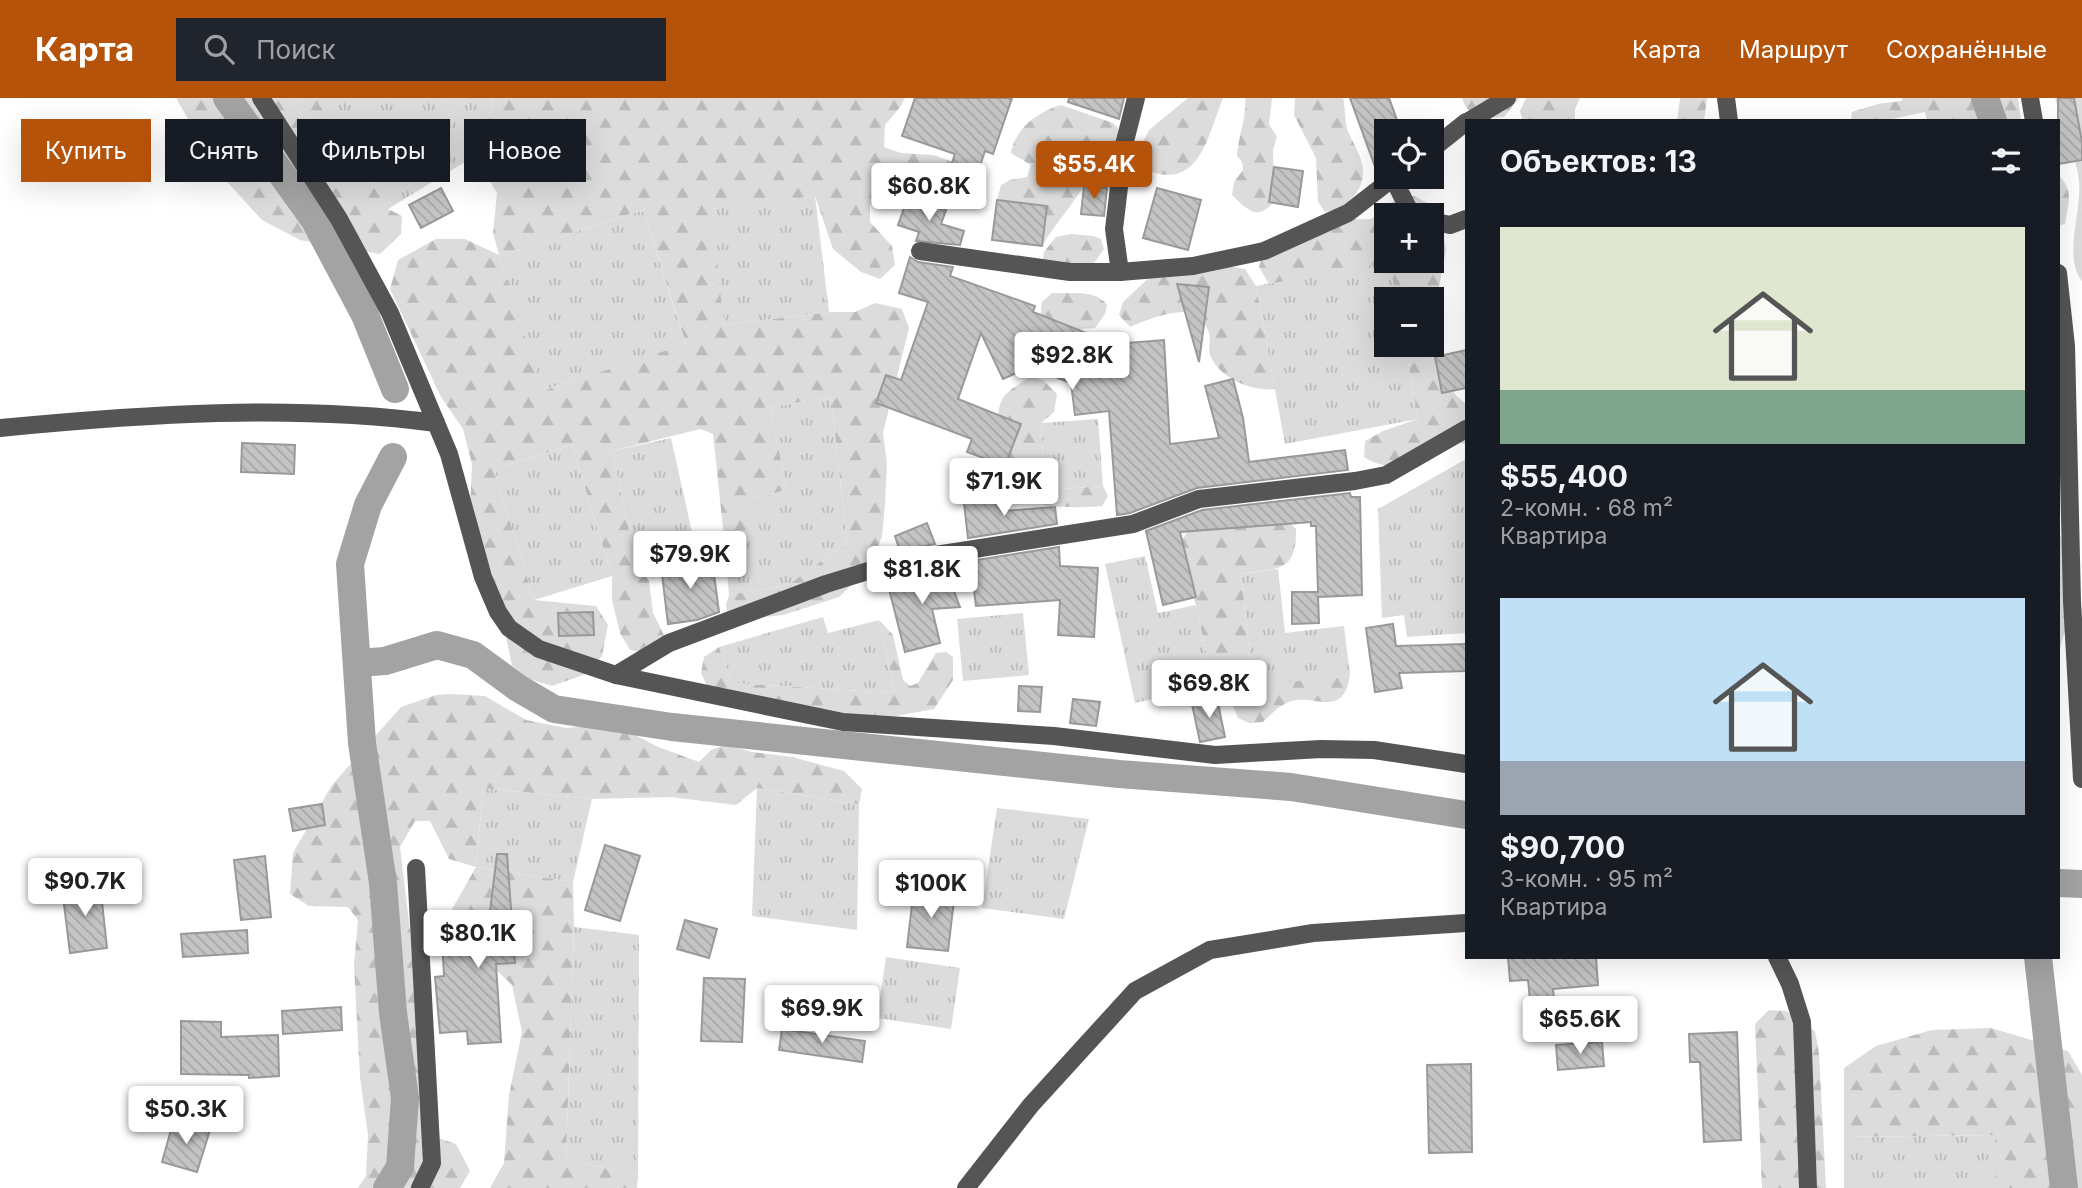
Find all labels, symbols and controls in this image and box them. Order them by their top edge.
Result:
search box [176,18,666,81]
text: Карта [35,29,134,69]
icon: search [200,30,238,68]
text: Поиск [256,34,335,65]
text: Карта [1632,35,1701,64]
text: Маршрут [1739,35,1848,64]
text: Сохранённые [1886,35,2047,64]
chip: Купить [21,119,151,182]
chip: Снять [165,119,283,182]
chip: Фильтры [297,119,450,182]
chip: Новое [464,119,586,182]
map controls [1374,119,1444,357]
button: locate [1374,119,1444,189]
pin: $55.4K [1037,141,1151,201]
icon: filters [1987,142,2025,180]
text: Объектов: 13 [1500,143,1697,179]
text: $55.4K [1052,150,1136,178]
pin: $60.8K [872,164,986,223]
text: $60.8K [887,172,971,200]
button: + [1374,203,1444,273]
icon: home [1700,273,1826,399]
button: − [1374,287,1444,357]
pin: $92.8K [1015,332,1129,392]
text: $92.8K [1030,341,1114,369]
pin: $71.9K [947,458,1061,518]
text: $55,400 [1500,458,1628,494]
text: $71.9K [965,467,1043,495]
text: 2-комн. · 68 m² [1500,494,1673,522]
text: Квартира [1500,522,1607,550]
pin: $79.9K [633,532,747,591]
text: $79.9K [649,540,731,568]
pin: $81.8K [865,546,979,606]
text: $81.8K [883,555,961,583]
icon: home [1700,644,1826,770]
pin: $69.8K [1152,660,1266,720]
text: $69.8K [1168,669,1250,697]
text: $90,700 [1500,829,1625,865]
pin: $90.7K [28,858,142,918]
pin: $100K [882,860,980,920]
text: 3-комн. · 95 m² [1500,865,1673,893]
text: $90.7K [44,867,126,895]
text: $100K [895,869,967,897]
text: Квартира [1500,893,1607,921]
pin: $80.1K [421,910,535,970]
text: $80.1K [440,919,516,947]
pin: $69.9K [765,986,879,1045]
text: $69.9K [780,994,864,1022]
pin: $65.6K [1523,996,1637,1056]
text: $65.6K [1539,1005,1621,1033]
pin: $50.3K [129,1086,243,1146]
text: $50.3K [144,1095,228,1123]

